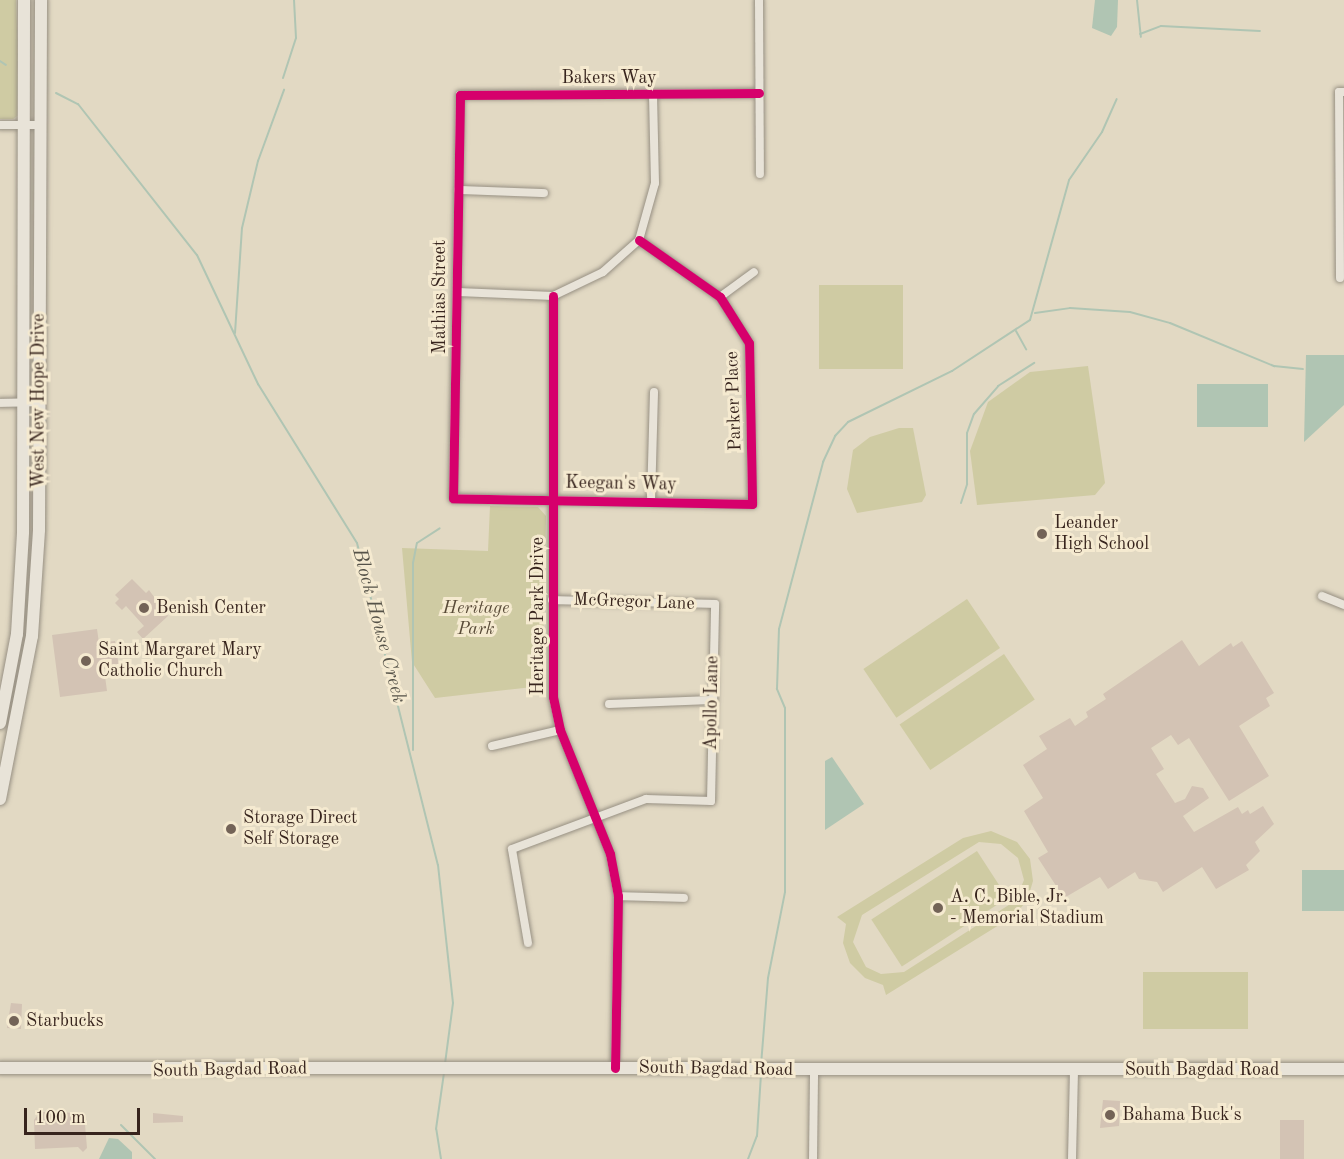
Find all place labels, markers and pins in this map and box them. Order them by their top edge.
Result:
place label: Leander High School [1054,513,1149,556]
marker: Leander High School [1035,527,1049,541]
place label: Benish Center [156,597,266,619]
marker: Benish Center [137,601,151,615]
place label: Saint Margaret Mary Catholic Church [98,640,262,682]
marker: Saint Margaret Mary Catholic Church [79,654,93,668]
place label: Storage Direct Self Storage [243,808,357,850]
marker: Storage Direct Self Storage [224,822,238,836]
place label: A. C. Bible, Jr. - Memorial Stadium [950,887,1104,930]
marker: A. C. Bible, Jr. - Memorial Stadium [931,901,945,915]
place label: Starbucks [26,1010,104,1032]
marker: Starbucks [7,1014,21,1028]
place label: Bahama Buck's [1122,1104,1242,1126]
marker: Bahama Buck's [1103,1108,1117,1122]

